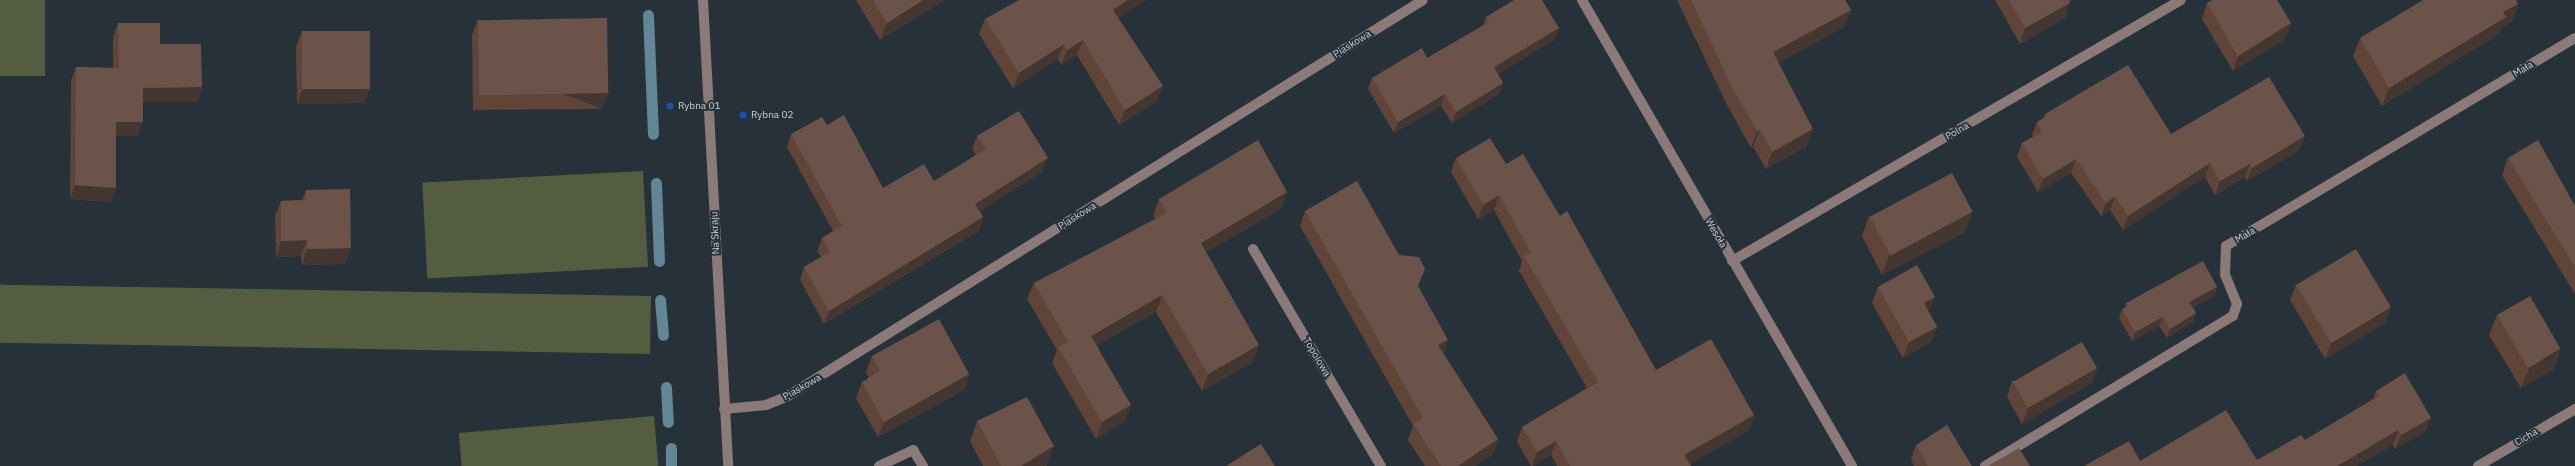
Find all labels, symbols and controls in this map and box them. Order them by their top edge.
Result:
street label: Piaskowa [1331,28,1373,60]
street label: Mała [2511,58,2535,80]
place label: Rybna 01 [678,100,721,112]
marker: Rybna 01 [665,101,675,111]
place label: Rybna 02 [751,109,794,121]
marker: Rybna 02 [738,110,748,120]
street label: Polna [1943,120,1971,142]
street label: Piaskowa [1056,200,1098,232]
street label: Na Skraju [708,211,722,255]
street label: Wesoła [1703,216,1729,250]
street label: Mała [2233,224,2257,246]
street label: Topolowa [1301,335,1333,379]
street label: Piaskowa [781,371,823,403]
street label: Cicha [2512,426,2540,448]

